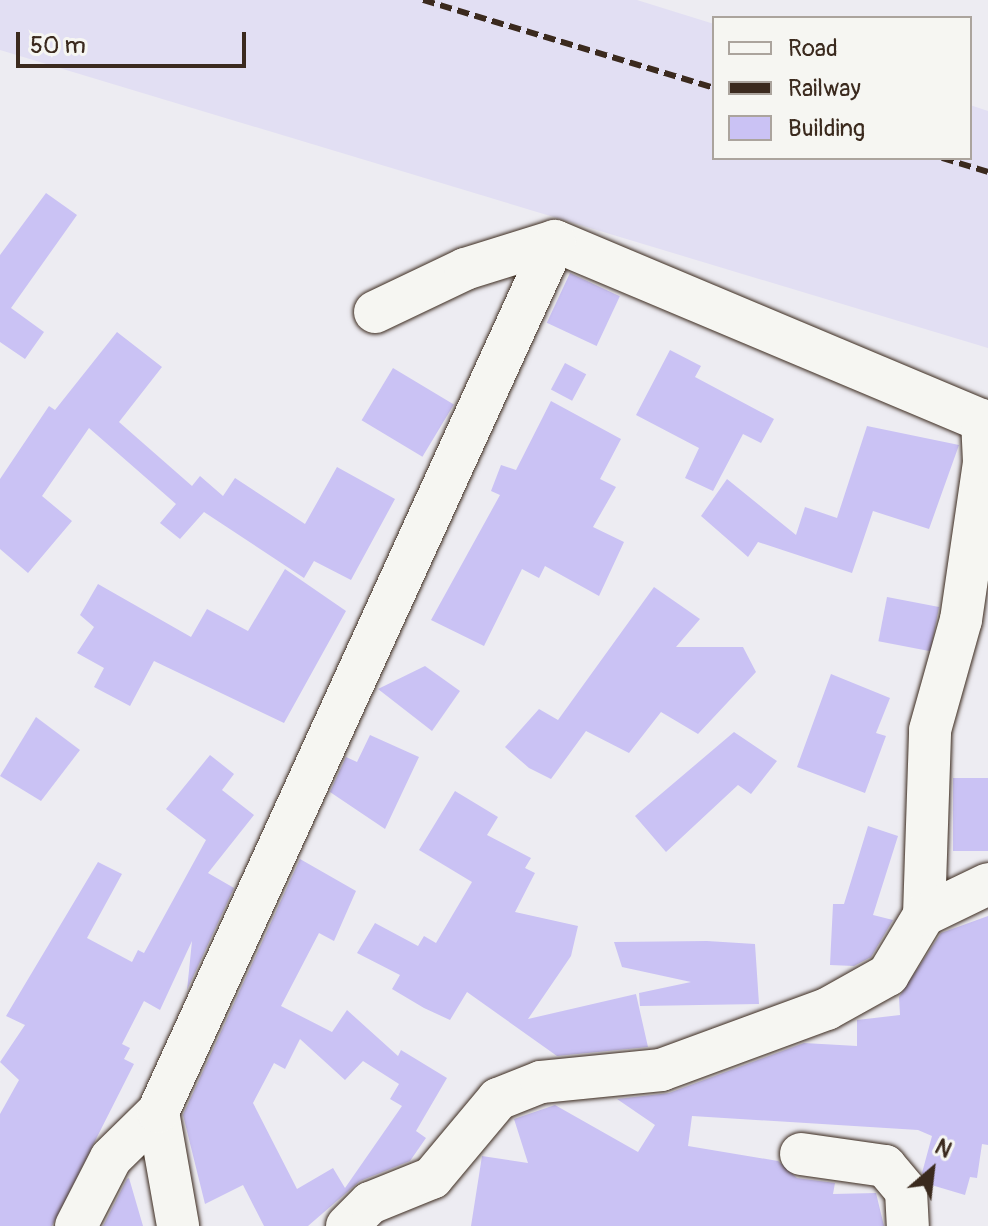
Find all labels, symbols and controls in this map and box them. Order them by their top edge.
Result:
scale bar [20,16,250,66]
legend [712,16,972,160]
text: 50 m [30,31,86,60]
text: Road [788,34,838,63]
text: Railway [788,74,861,103]
text: Building [788,114,865,143]
north arrow [892,1130,972,1210]
text: N [930,1133,956,1165]

